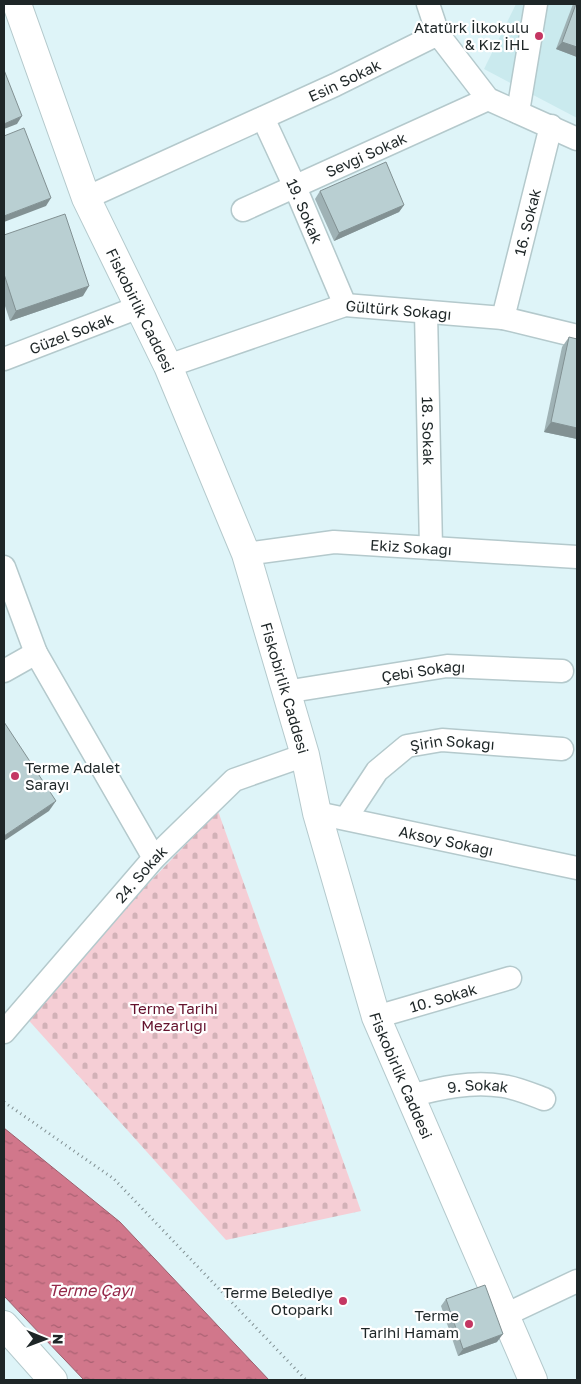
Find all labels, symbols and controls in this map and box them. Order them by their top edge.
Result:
place label: Atatürk İlkokulu & Kız İHL [414,18,529,53]
marker: Atatürk İlkokulu & Kız İHL [533,30,545,42]
street label: Esin Sokak [305,55,384,105]
street label: Sevgi Sokak [323,128,410,180]
street label: 19. Sokak [283,176,327,246]
street label: 16. Sokak [510,186,544,257]
street label: Fiskobirlik Caddesi [103,245,179,375]
street label: Gültürk Sokağı [345,296,452,323]
street label: Güzel Sokak [27,309,116,357]
street label: 18. Sokak [419,396,438,466]
street label: Ekiz Sokağı [370,535,452,558]
street label: Fiskobirlik Caddesi [258,620,313,756]
street label: Çebi Sokağı [380,657,466,685]
street label: Şirin Sokağı [408,731,495,754]
place label: Terme Adalet Sarayı [25,758,120,793]
marker: Terme Adalet Sarayı [9,770,21,782]
street label: Aksoy Sokağı [397,822,495,859]
street label: 24. Sokak [111,841,171,906]
street label: 10. Sokak [408,979,479,1016]
park label: Terme Tarihi Mezarlığı [130,999,218,1034]
street label: Fiskobirlik Caddesi [366,1010,437,1141]
street label: 9. Sokak [446,1075,510,1096]
water label: Terme Çayı [49,1280,134,1300]
place label: Terme Belediye Otoparkı [223,1283,333,1318]
marker: Terme Belediye Otoparkı [337,1295,349,1307]
place label: Terme Tarihi Hamam [361,1306,459,1341]
north arrow [20,1314,70,1364]
marker: Terme Tarihi Hamam [463,1318,475,1330]
text: N [50,1334,67,1345]

